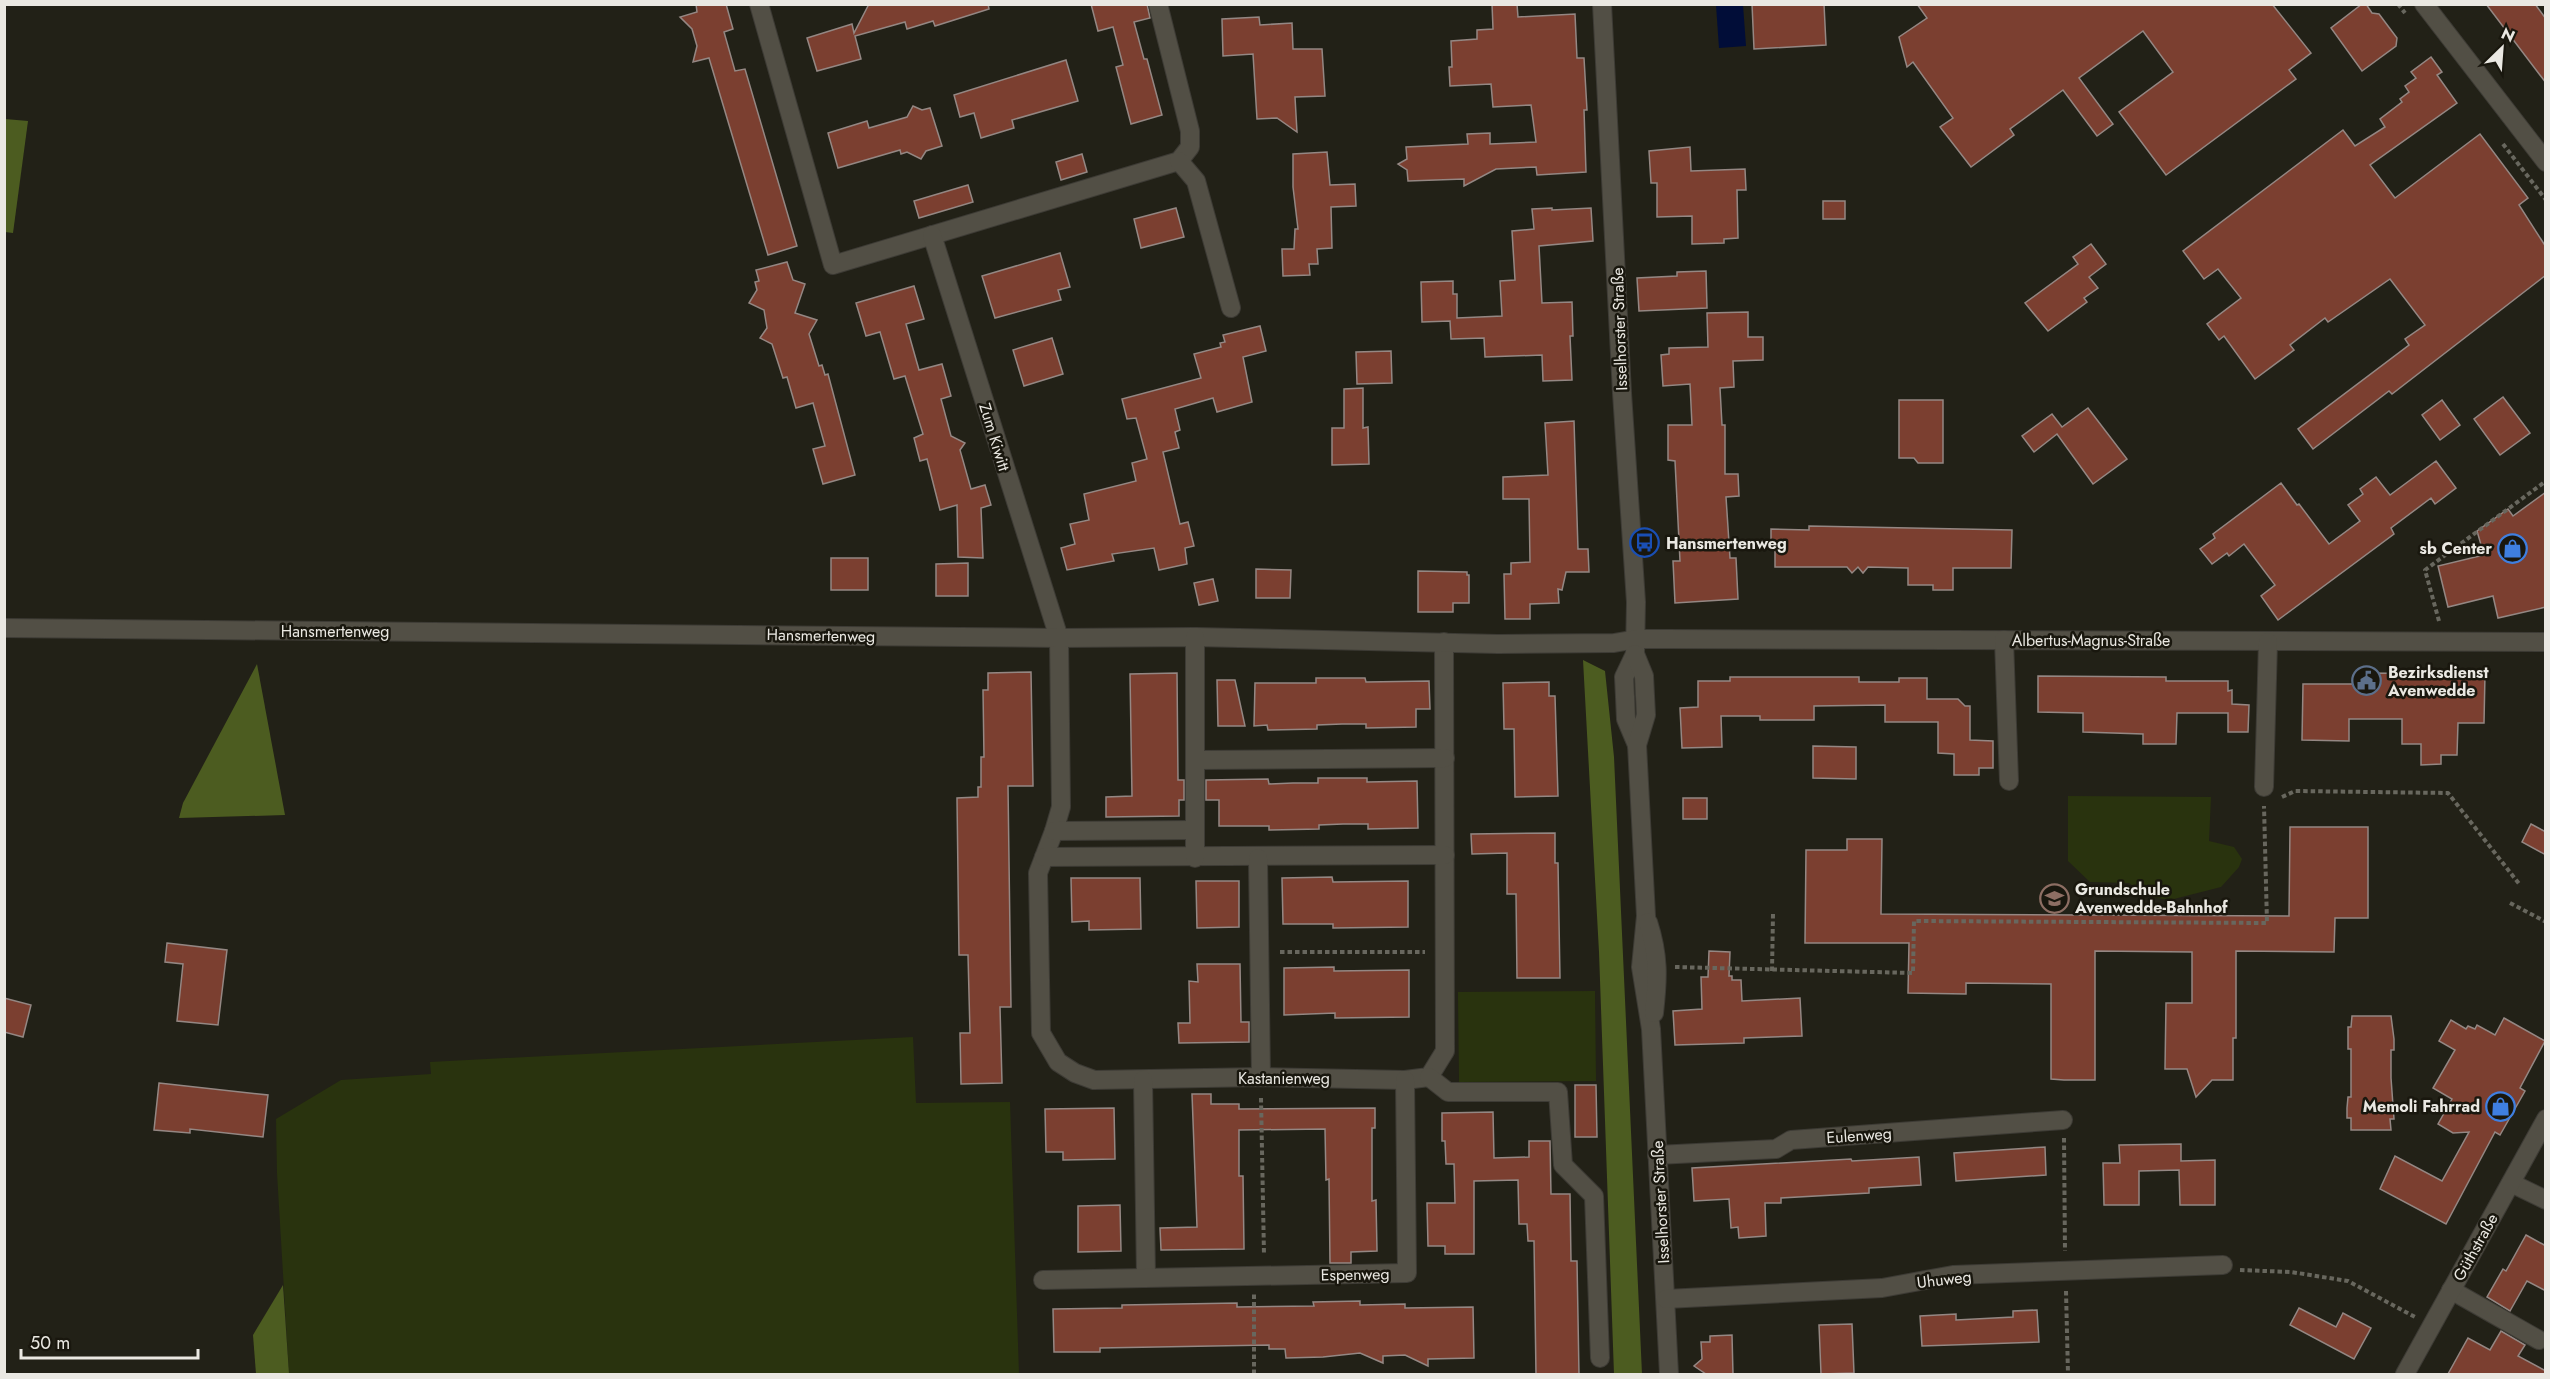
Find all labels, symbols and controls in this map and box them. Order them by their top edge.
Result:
north arrow [2472,18,2532,78]
text: N [2498,22,2519,48]
street label: Isselhorster Straße [1606,267,1633,391]
street label: Zum Kiwitt [973,400,1016,474]
bus stop icon: Hansmertenweg [1629,527,1661,559]
place label: Hansmertenweg [1666,532,1787,555]
shop icon: sb Center [2497,532,2529,564]
place label: sb Center [2420,537,2492,560]
street label: Hansmertenweg [281,620,389,643]
street label: Hansmertenweg [767,623,875,648]
street label: Albertus-Magnus-Straße [2012,629,2170,652]
place label: Bezirksdienst Avenwedde [2387,661,2489,702]
public building icon: Bezirksdienst Avenwedde [2351,665,2383,697]
place label: Grundschule Avenwedde-Bahnhof [2074,878,2229,919]
school or university icon: Grundschule Avenwedde-Bahnhof [2038,882,2070,914]
street label: Kastanienweg [1238,1067,1330,1090]
shop icon: Memoli Fahrrad [2485,1090,2517,1122]
place label: Memoli Fahrrad [2363,1095,2480,1118]
street label: Eulenweg [1826,1122,1892,1149]
street label: Isselhorster Straße [1646,1140,1675,1264]
street label: Güthstraße [2447,1209,2503,1285]
street label: Espenweg [1320,1262,1390,1287]
street label: Uhuweg [1915,1265,1973,1294]
scale bar [21,1322,198,1360]
text: 50 m [30,1330,70,1356]

